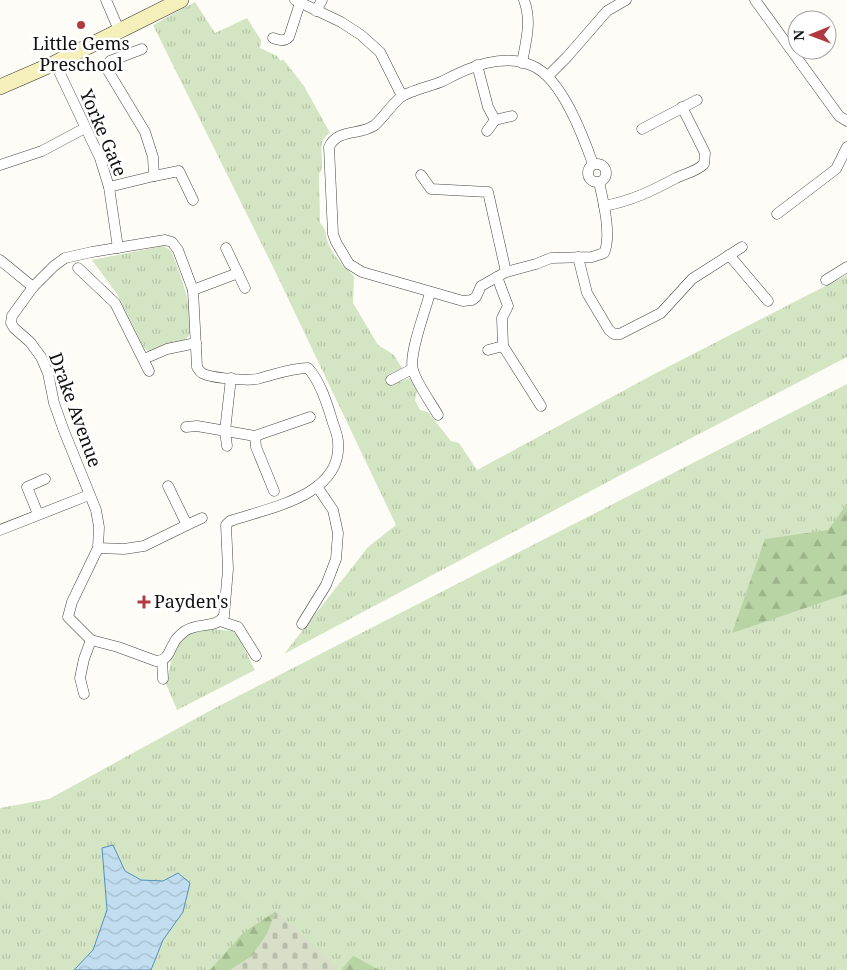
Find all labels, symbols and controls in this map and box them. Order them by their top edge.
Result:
north arrow [787,10,837,60]
marker: Little Gems Preschool [75,19,87,31]
text: N [789,30,808,41]
place label: Little Gems Preschool [32,31,130,76]
street label: Yorke Gate [74,85,133,180]
street label: Drake Avenue [44,349,108,470]
place label: Payden's [154,589,228,613]
marker: Payden's [138,596,150,608]

